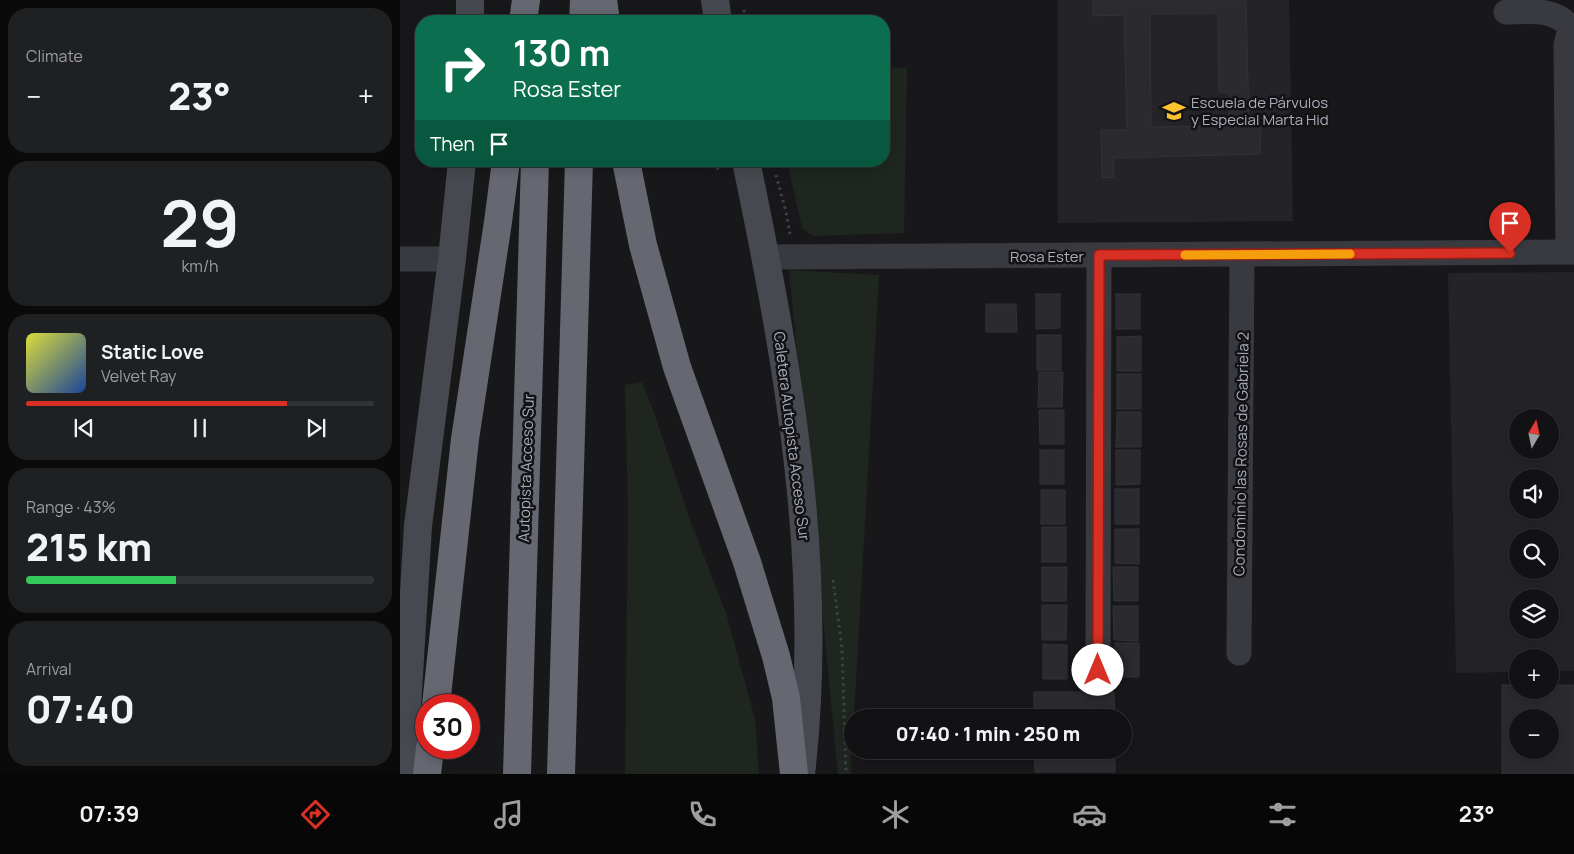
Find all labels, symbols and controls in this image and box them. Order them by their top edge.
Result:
text: 130 m [513,29,610,77]
icon: right [430,35,495,100]
text: Climate [26,45,83,67]
text: 23° [168,69,231,121]
text: Rosa Ester [513,74,621,104]
text: − [26,77,41,115]
text: + [358,77,374,115]
place label: Escuela de Párvulos y Especial Marta Hid [1191,92,1329,130]
school or university icon: Escuela de Párvulos y Especial Marta Hid [1161,98,1187,124]
icon: arrive [485,130,513,158]
text: Then [430,131,475,157]
text: 29 [160,178,240,267]
pin [1489,202,1531,253]
icon: arrive [1496,209,1524,237]
street label: Rosa Ester [1010,246,1084,267]
text: km/h [181,255,219,277]
street label: Caletera Autopista Acceso Sur [769,330,815,542]
street label: Condominio las Rosas de Gabriela 2 [1228,332,1254,576]
text: Static Love [101,339,204,365]
text: Velvet Ray [101,365,177,387]
street label: Autopista Acceso Sur [513,393,539,542]
north arrow [1509,409,1559,459]
map controls [1509,409,1559,759]
icon: previous [70,414,98,442]
icon: pause [186,414,214,442]
icon: next [302,414,330,442]
button: sound [1509,469,1559,519]
text: Range · 43% [26,496,116,518]
text: 215 km [26,520,152,572]
button: search [1509,529,1559,579]
button: layers [1509,589,1559,639]
position arrow [1071,643,1123,695]
button: + [1509,649,1559,699]
text: Arrival [26,658,72,680]
text: 07:40 [26,682,135,734]
speed limit sign: 30 [415,694,480,759]
button: − [1509,709,1559,759]
text: 07:40 · 1 min · 250 m [896,721,1080,747]
icon: directions [298,797,333,832]
icon: music [491,797,526,832]
icon: phone [685,797,720,832]
icon: climate [878,797,913,832]
icon: car [1072,797,1107,832]
icon: filters [1265,797,1300,832]
text: 07:39 [79,799,139,829]
text: 23° [1459,799,1495,829]

